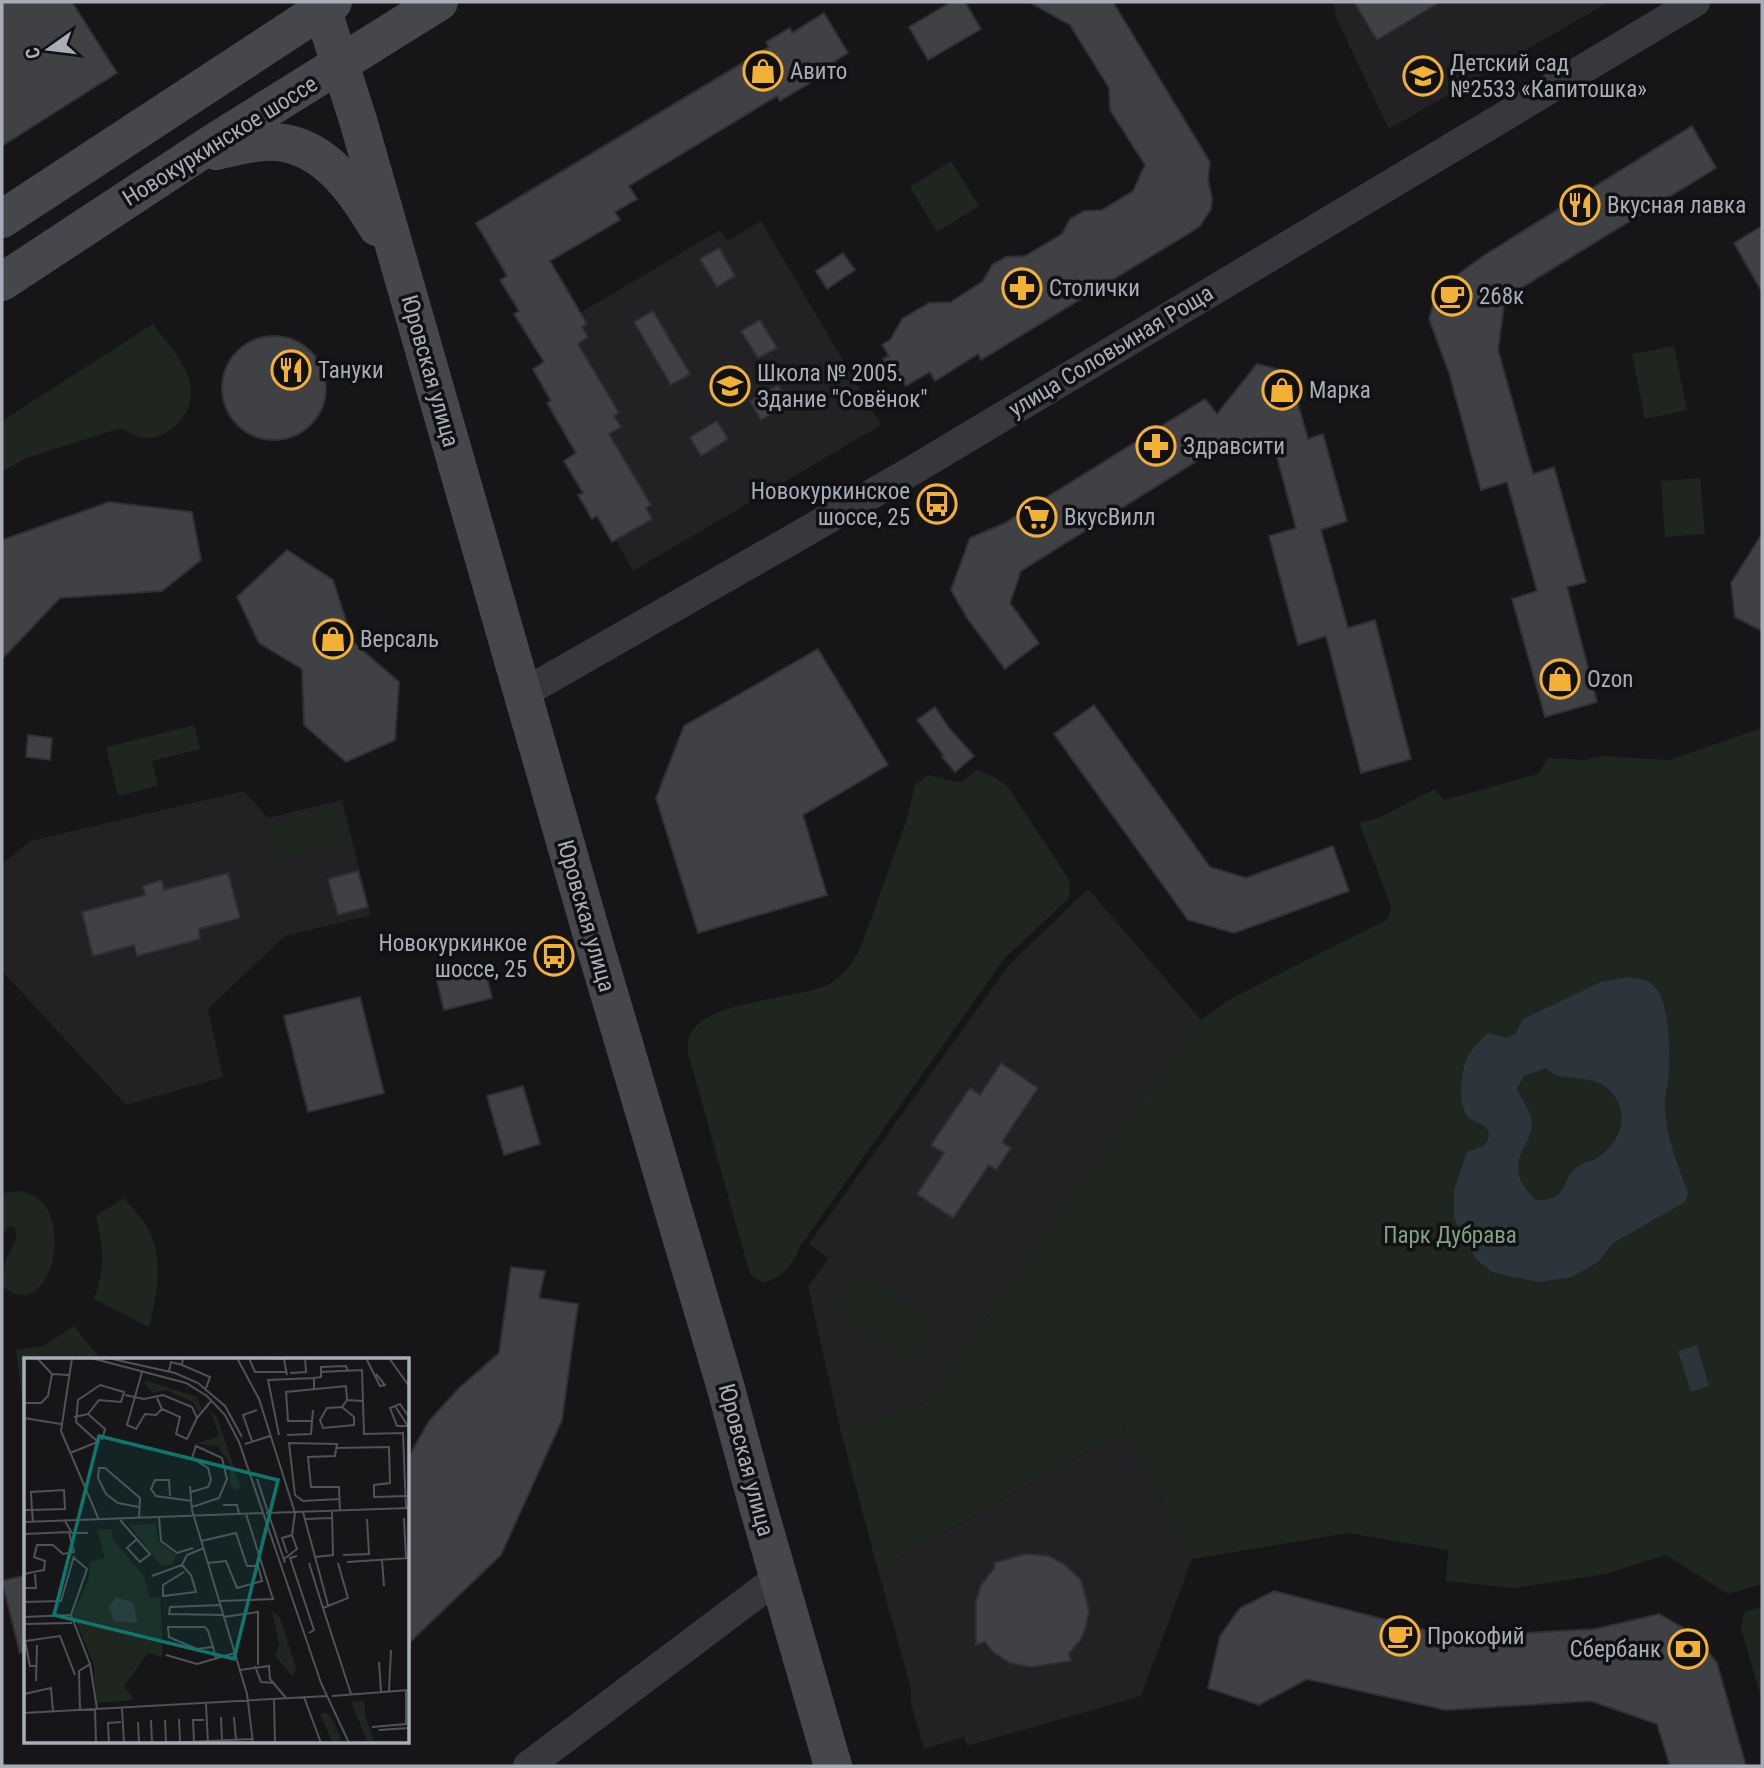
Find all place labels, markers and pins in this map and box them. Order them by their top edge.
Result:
shop icon: Авито [742,50,784,92]
place label: Детский сад №2533 «Капитошка» [1450,50,1647,103]
school or university icon: Детский сад №2533 «Капитошка» [1402,55,1444,97]
place label: Авито [790,58,847,85]
restaurant icon: Вкусная лавка [1559,184,1601,226]
place label: Вкусная лавка [1607,192,1746,219]
pharmacy icon: Столички [1001,267,1043,309]
place label: Столички [1049,275,1140,302]
cafe icon: 268к [1431,275,1473,317]
place label: 268к [1479,283,1524,310]
restaurant icon: Тануки [270,349,312,391]
place label: Тануки [318,357,384,384]
place label: Школа № 2005. Здание "Совёнок" [757,360,928,413]
school or university icon: Школа № 2005. Здание "Совёнок" [709,365,751,407]
shop icon: Марка [1261,369,1303,411]
place label: Марка [1309,377,1371,404]
pharmacy icon: Здравсити [1135,425,1177,467]
place label: Здравсити [1183,433,1285,460]
place label: Новокуркинское шоссе, 25 [751,478,910,531]
bus stop icon: Новокуркинское шоссе, 25 [916,483,958,525]
supermarket icon: ВкусВилл [1016,496,1058,538]
place label: ВкусВилл [1064,504,1155,531]
shop icon: Версаль [312,618,354,660]
place label: Версаль [360,626,439,653]
shop icon: Ozon [1539,658,1581,700]
place label: Ozon [1587,666,1633,693]
place label: Новокуркинкое шоссе, 25 [378,930,527,983]
bus stop icon: Новокуркинкое шоссе, 25 [533,935,575,977]
cafe icon: Прокофий [1379,1615,1421,1657]
place label: Прокофий [1427,1623,1524,1650]
bank icon: Сбербанк [1667,1628,1709,1670]
place label: Сбербанк [1570,1636,1661,1663]

